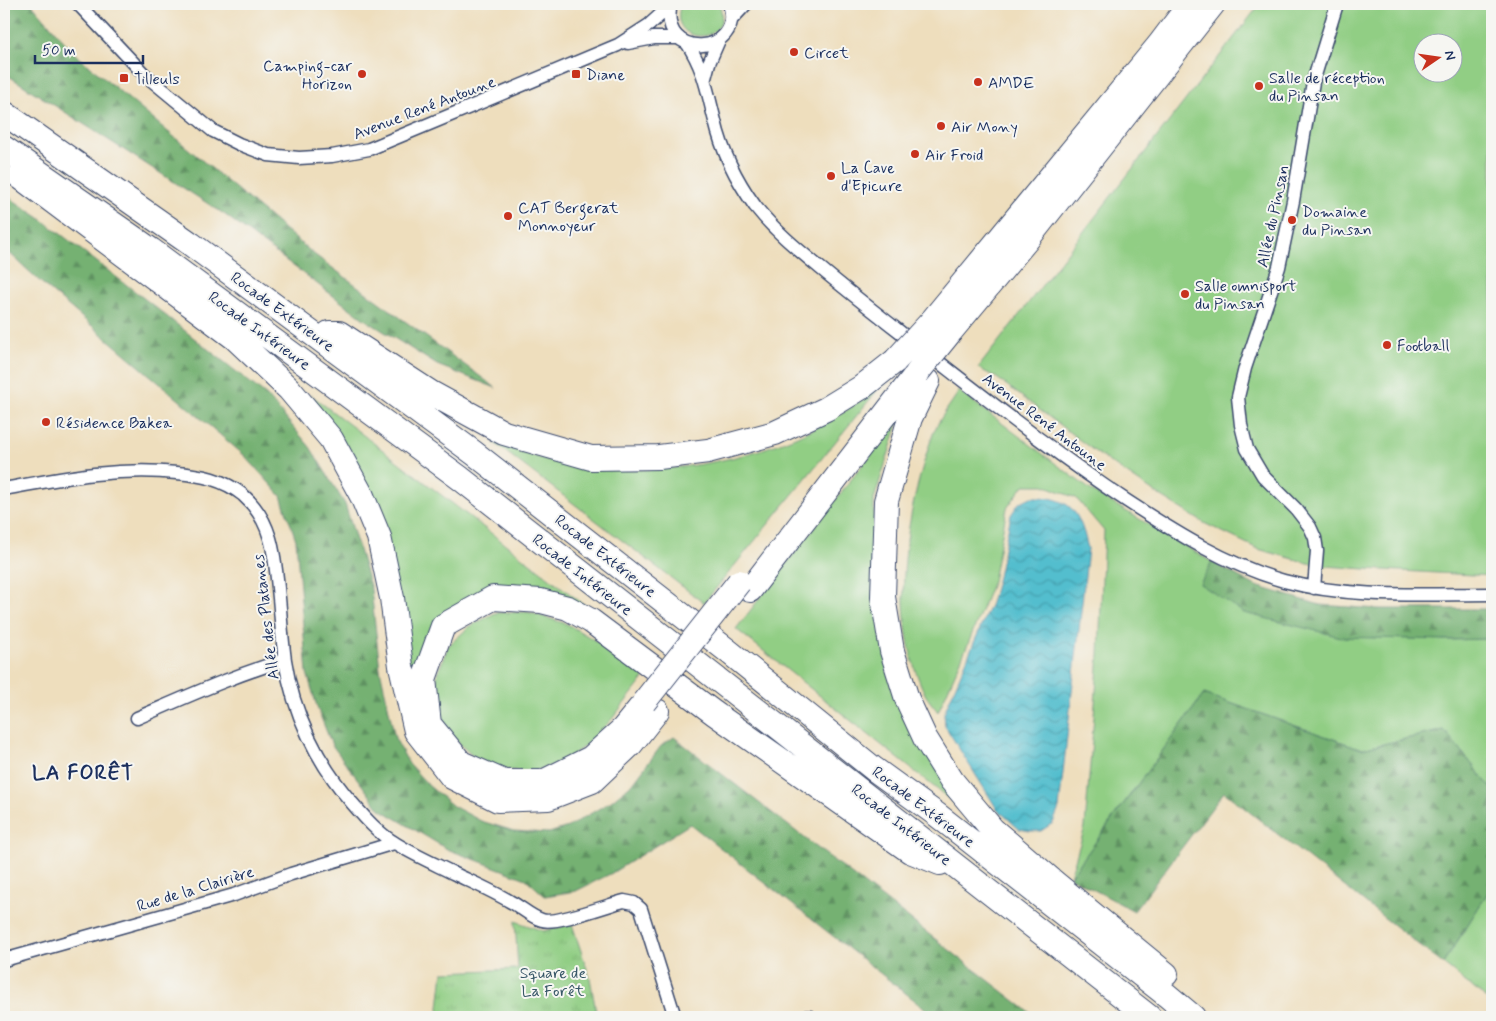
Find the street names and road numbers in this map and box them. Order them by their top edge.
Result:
street label: Avenue René Antoune [350,72,499,145]
street label: Allée du Pinsan [1252,163,1295,270]
street label: Rocade Extérieure [226,267,338,357]
street label: Rocade Intérieure [204,287,315,376]
street label: Avenue René Antoune [978,368,1111,476]
street label: Rocade Extérieure [550,510,660,603]
street label: Rocade Intérieure [528,529,637,621]
street label: Allée des Platanes [248,553,285,681]
street label: Rocade Extérieure [867,762,979,853]
street label: Rocade Intérieure [847,779,956,871]
street label: Rue de la Clairière [134,862,257,917]

